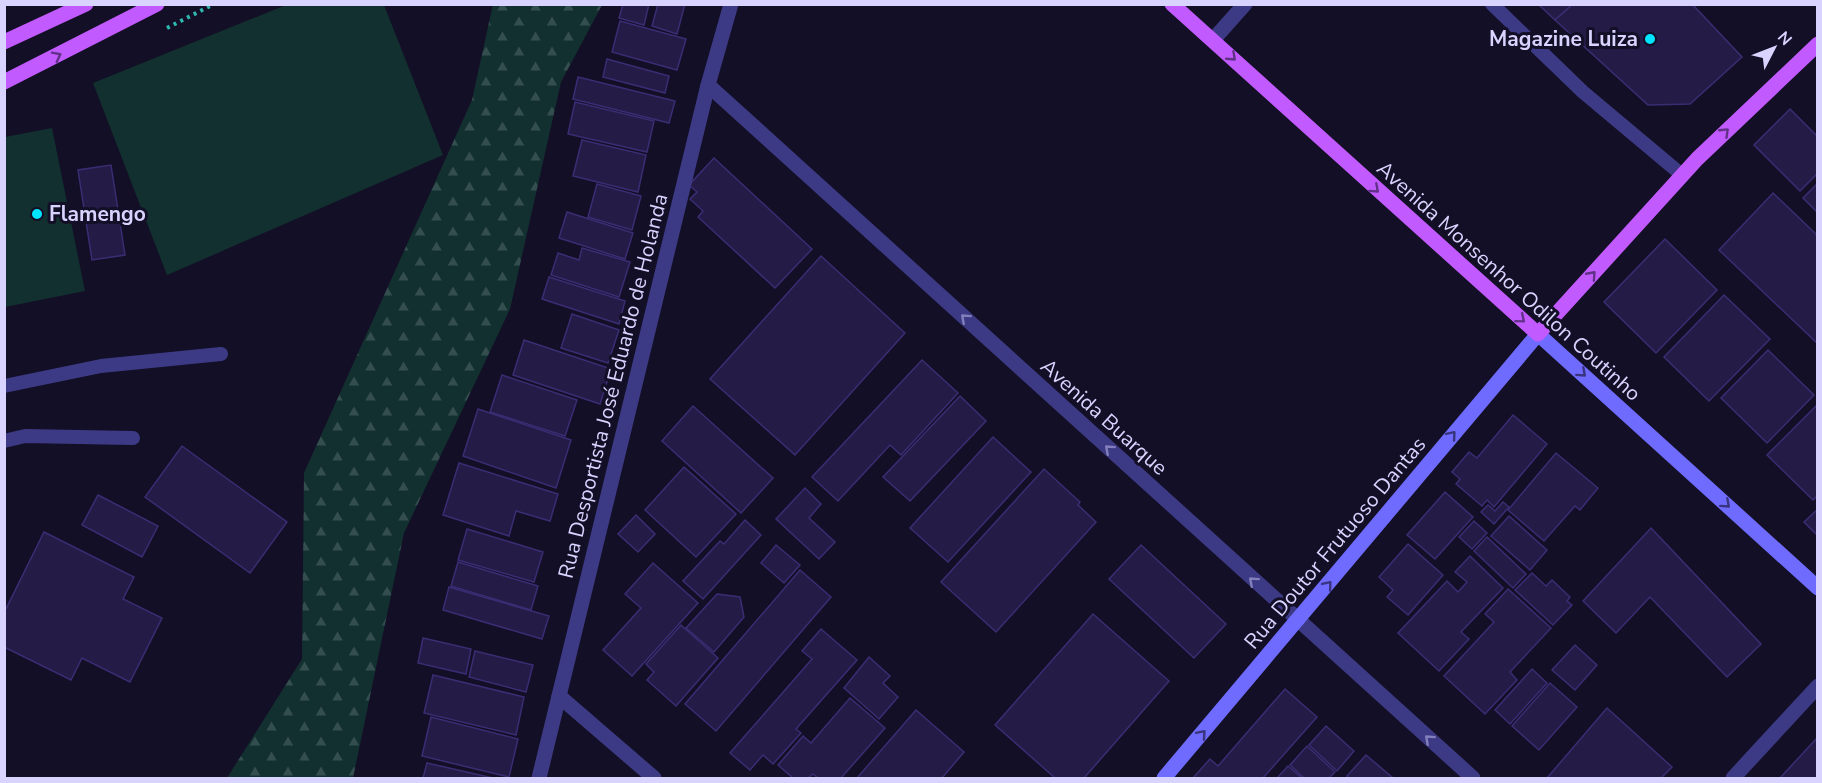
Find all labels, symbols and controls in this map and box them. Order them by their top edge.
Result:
north arrow [1744,18,1804,78]
place label: Magazine Luiza [1489,25,1638,53]
text: N [1772,27,1797,50]
marker: Magazine Luiza [1643,32,1657,46]
one-way arrow [1225,50,1235,61]
one-way arrow [50,52,61,63]
one-way arrow [1718,128,1728,139]
street label: Avenida Monsenhor Odilon Coutinho [1371,155,1647,407]
one-way arrow [1368,182,1379,193]
street label: Rua Desportista José Eduardo de Holanda [552,191,674,581]
place label: Flamengo [49,200,146,228]
marker: Flamengo [30,207,44,221]
one-way arrow [1585,271,1596,281]
one-way arrow [1514,311,1525,322]
one-way arrow [961,314,971,325]
street label: Avenida Buarque [1034,352,1174,482]
one-way arrow [1575,366,1585,377]
street label: Rua Doutor Frutuoso Dantas [1238,431,1432,655]
one-way arrow [1444,431,1455,442]
one-way arrow [1105,446,1116,457]
one-way arrow [1719,497,1729,508]
one-way arrow [1249,577,1260,588]
one-way arrow [1320,581,1331,592]
one-way arrow [1194,730,1205,741]
one-way arrow [1425,735,1436,746]

